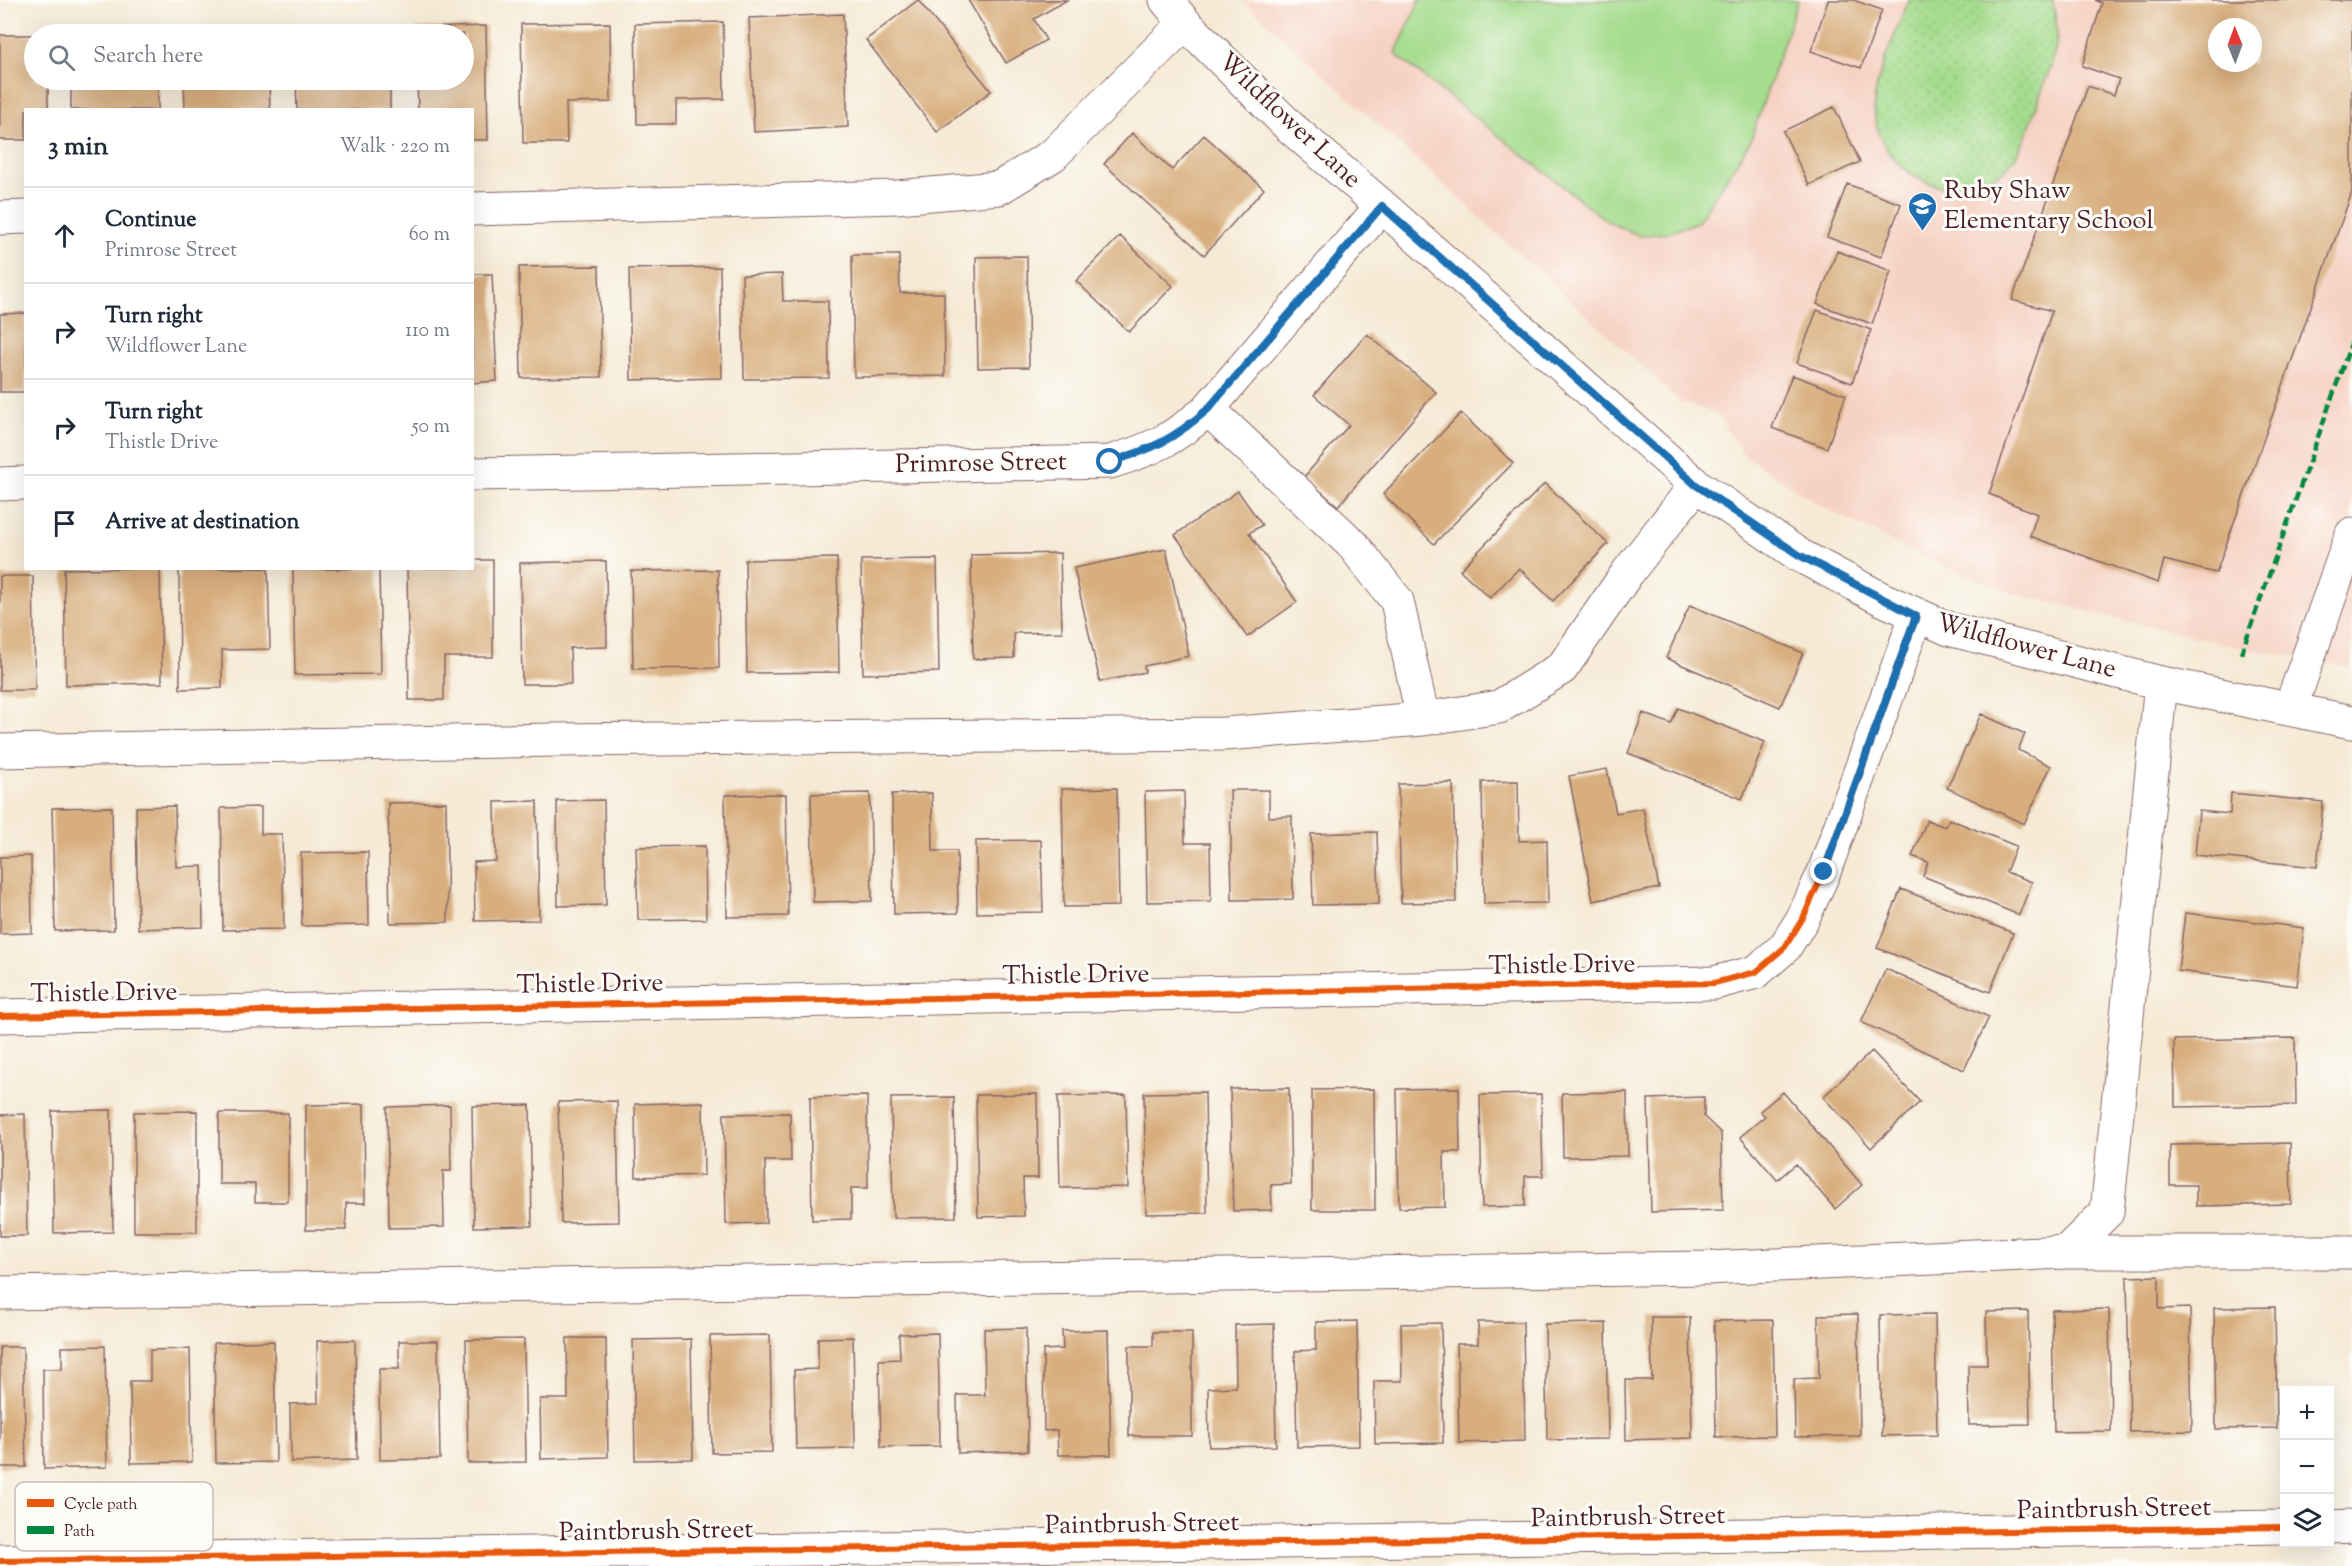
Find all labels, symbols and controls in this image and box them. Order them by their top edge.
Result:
north arrow [2208,18,2262,72]
search box [24,24,474,90]
icon: search [45,41,78,74]
text: Search here [93,41,203,73]
street label: Wildflower Lane [1209,44,1369,198]
text: 3 min [48,129,108,166]
text: Walk · 220 m [339,133,450,162]
place label: Ruby Shaw Elementary School [1944,173,2154,240]
school or university icon: Ruby Shaw Elementary School [1907,190,1939,232]
text: Continue [105,205,196,237]
icon: ahead [48,219,81,252]
text: 60 m [409,221,450,250]
text: Primrose Street [105,237,237,266]
text: Turn right [105,301,202,333]
icon: right [48,315,81,348]
text: 110 m [405,317,450,346]
text: Wildflower Lane [105,333,247,362]
text: Turn right [105,397,202,429]
icon: right [48,411,81,444]
text: 50 m [412,413,450,442]
text: Thistle Drive [105,429,218,458]
street label: Primrose Street [895,444,1067,484]
route start [1096,448,1122,474]
icon: arrive [48,507,81,540]
text: Arrive at destination [105,507,300,539]
street label: Wildflower Lane [1932,605,2120,689]
route end [1810,858,1836,884]
street label: Thistle Drive [1488,946,1636,986]
street label: Thistle Drive [1002,956,1150,996]
street label: Thistle Drive [516,965,664,1005]
street label: Thistle Drive [30,974,178,1014]
map controls [2280,1386,2334,1548]
button: + [2280,1386,2334,1440]
button: − [2280,1440,2334,1494]
legend [15,1482,213,1551]
street label: Paintbrush Street [2016,1490,2212,1530]
text: Cycle path [64,1494,138,1517]
button: layers [2280,1494,2334,1548]
street label: Paintbrush Street [1530,1498,1726,1538]
street label: Paintbrush Street [1044,1505,1240,1545]
street label: Paintbrush Street [558,1512,754,1552]
text: Path [64,1521,95,1544]

